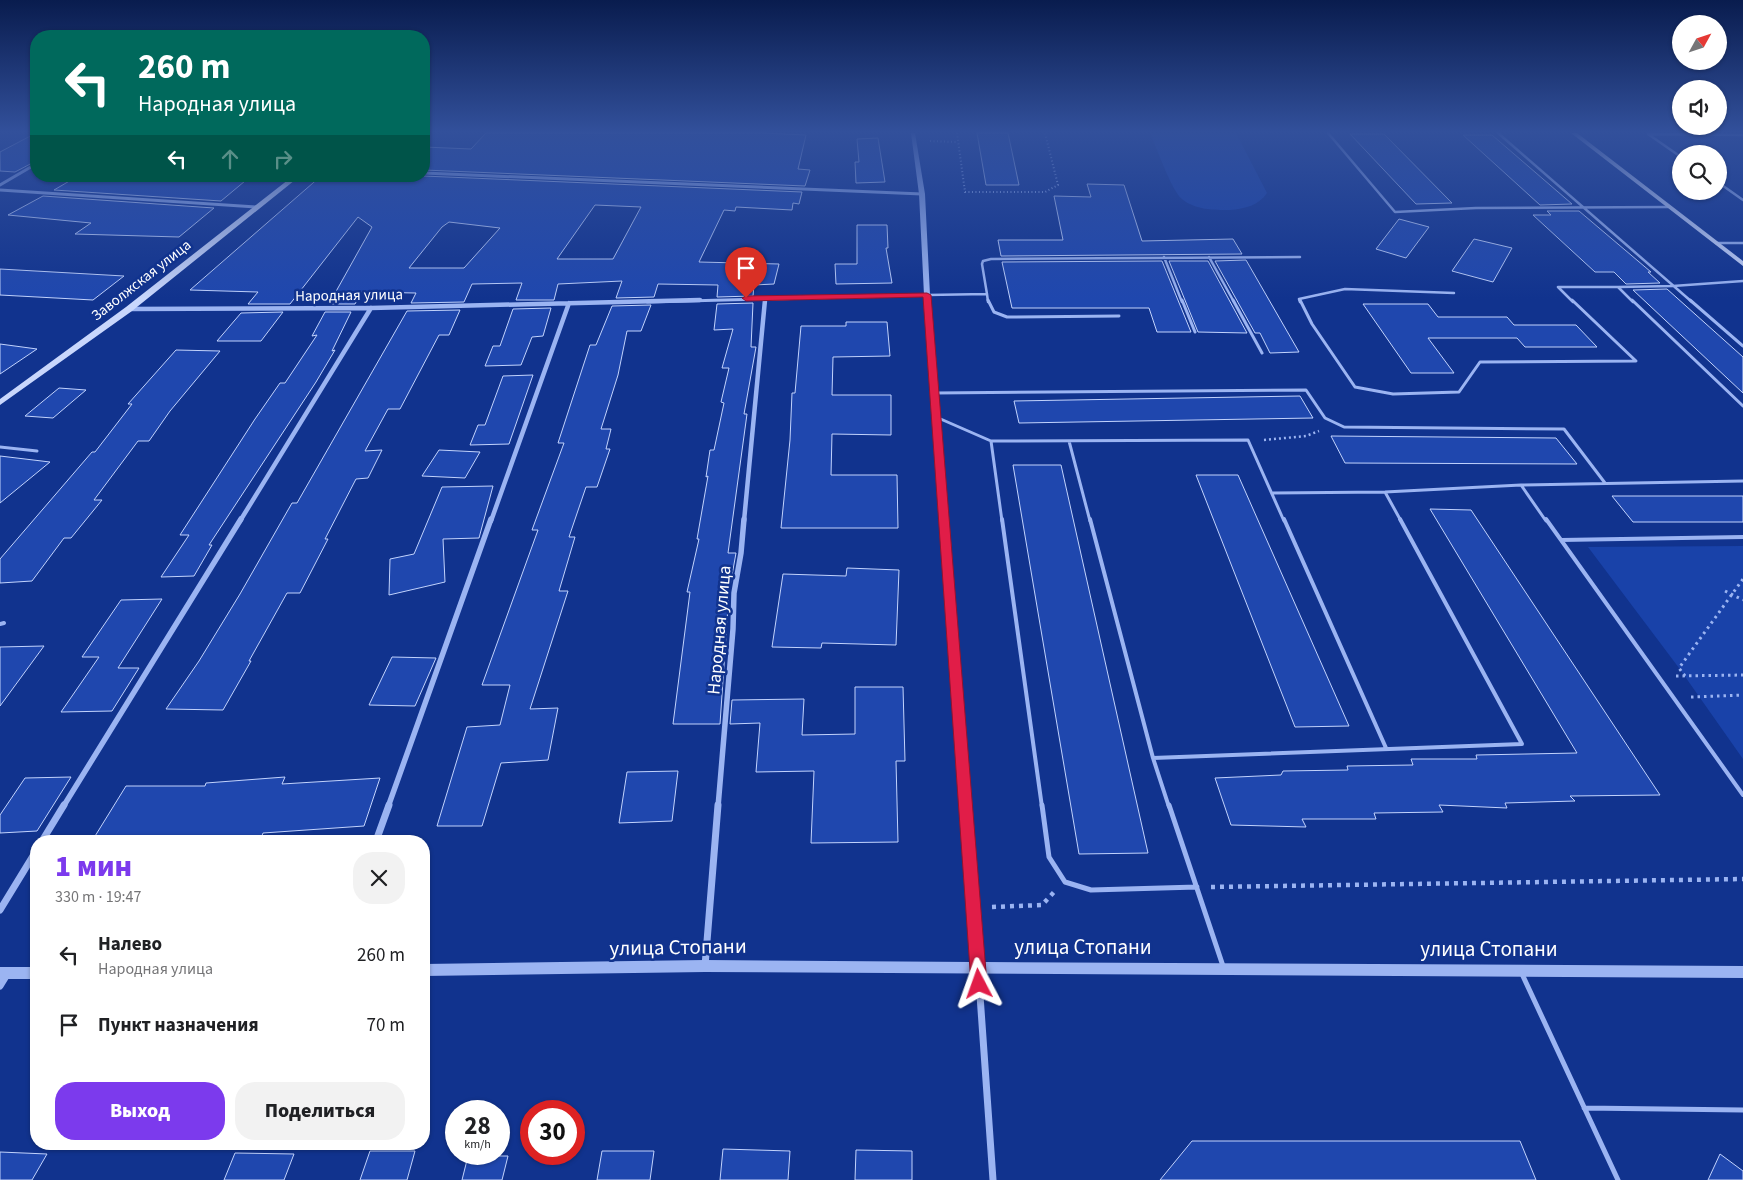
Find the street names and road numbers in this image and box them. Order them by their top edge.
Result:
street label: Заволжская улица [87,235,196,326]
street label: Народная улица [295,284,403,307]
street label: Народная улица [701,565,738,696]
street label: улица Стопани [609,931,747,963]
street label: улица Стопани [1014,932,1152,962]
street label: улица Стопани [1420,934,1558,964]

